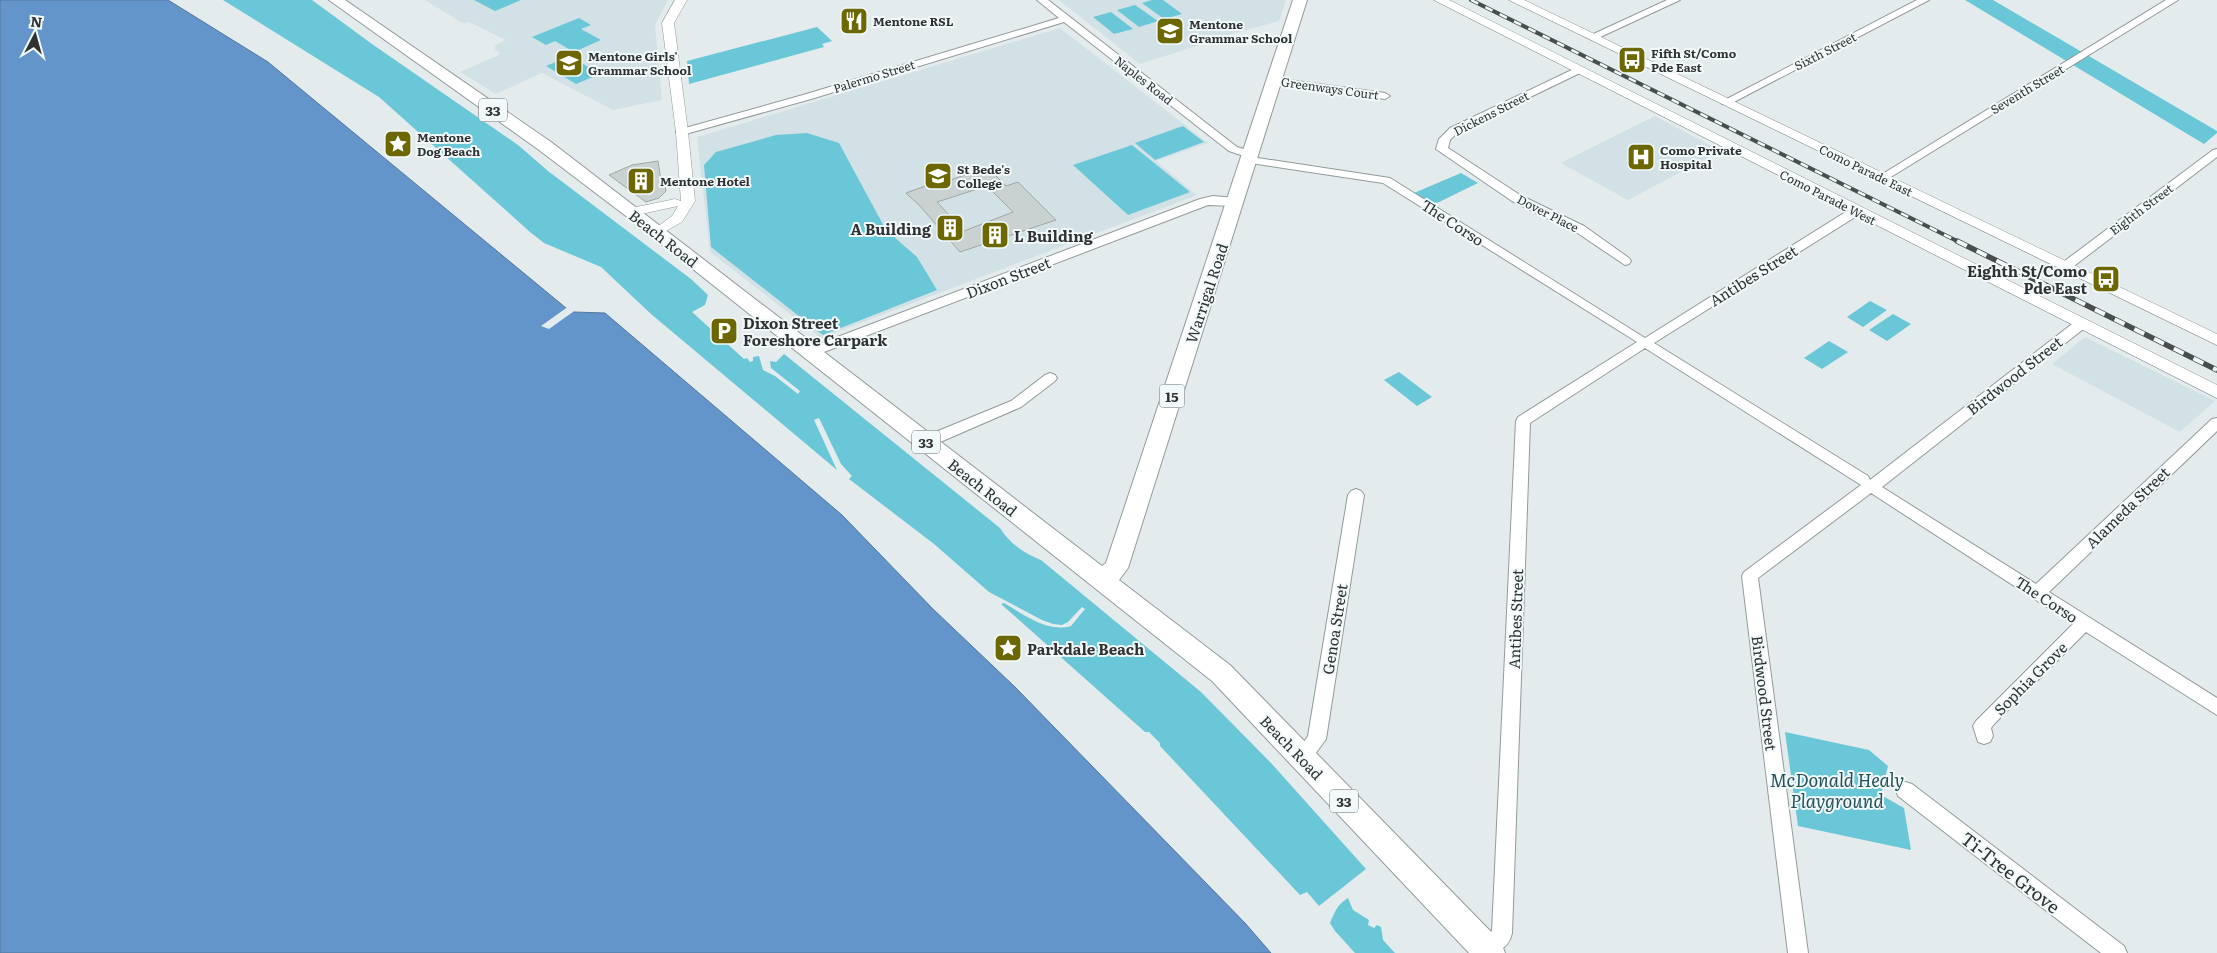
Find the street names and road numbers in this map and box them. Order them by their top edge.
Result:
street label: Sixth Street [1791,28,1859,74]
street label: Naples Road [1111,51,1178,109]
street label: Palermo Street [831,55,917,97]
street label: Seventh Street [1987,60,2067,118]
street label: Greenways Court [1280,72,1380,104]
street label: Dickens Street [1450,86,1532,140]
road number: 33 [479,98,507,122]
street label: Como Parade East [1816,140,1916,200]
street label: Como Parade West [1777,165,1879,229]
street label: Eighth Street [2106,179,2177,239]
street label: Dover Place [1514,190,1582,236]
street label: The Corso [1417,193,1489,251]
street label: Beach Road [624,204,704,272]
street label: Antibes Street [1704,239,1802,311]
street label: Warrigal Road [1179,240,1233,346]
street label: Dixon Street [962,250,1054,304]
street label: Birdwood Street [1961,330,2067,420]
road number: 15 [1160,384,1184,408]
road number: 33 [912,431,940,454]
street label: Beach Road [943,453,1023,521]
street label: Alameda Street [2080,461,2174,553]
street label: Antibes Street [1502,568,1528,670]
street label: The Corso [2011,570,2083,628]
street label: Genoa Street [1315,582,1353,676]
street label: Birdwood Street [1747,634,1783,752]
street label: Sophia Grove [1988,636,2072,720]
street label: Beach Road [1255,709,1329,785]
road number: 33 [1330,789,1358,812]
street label: Ti-Tree Grove [1956,825,2066,919]

